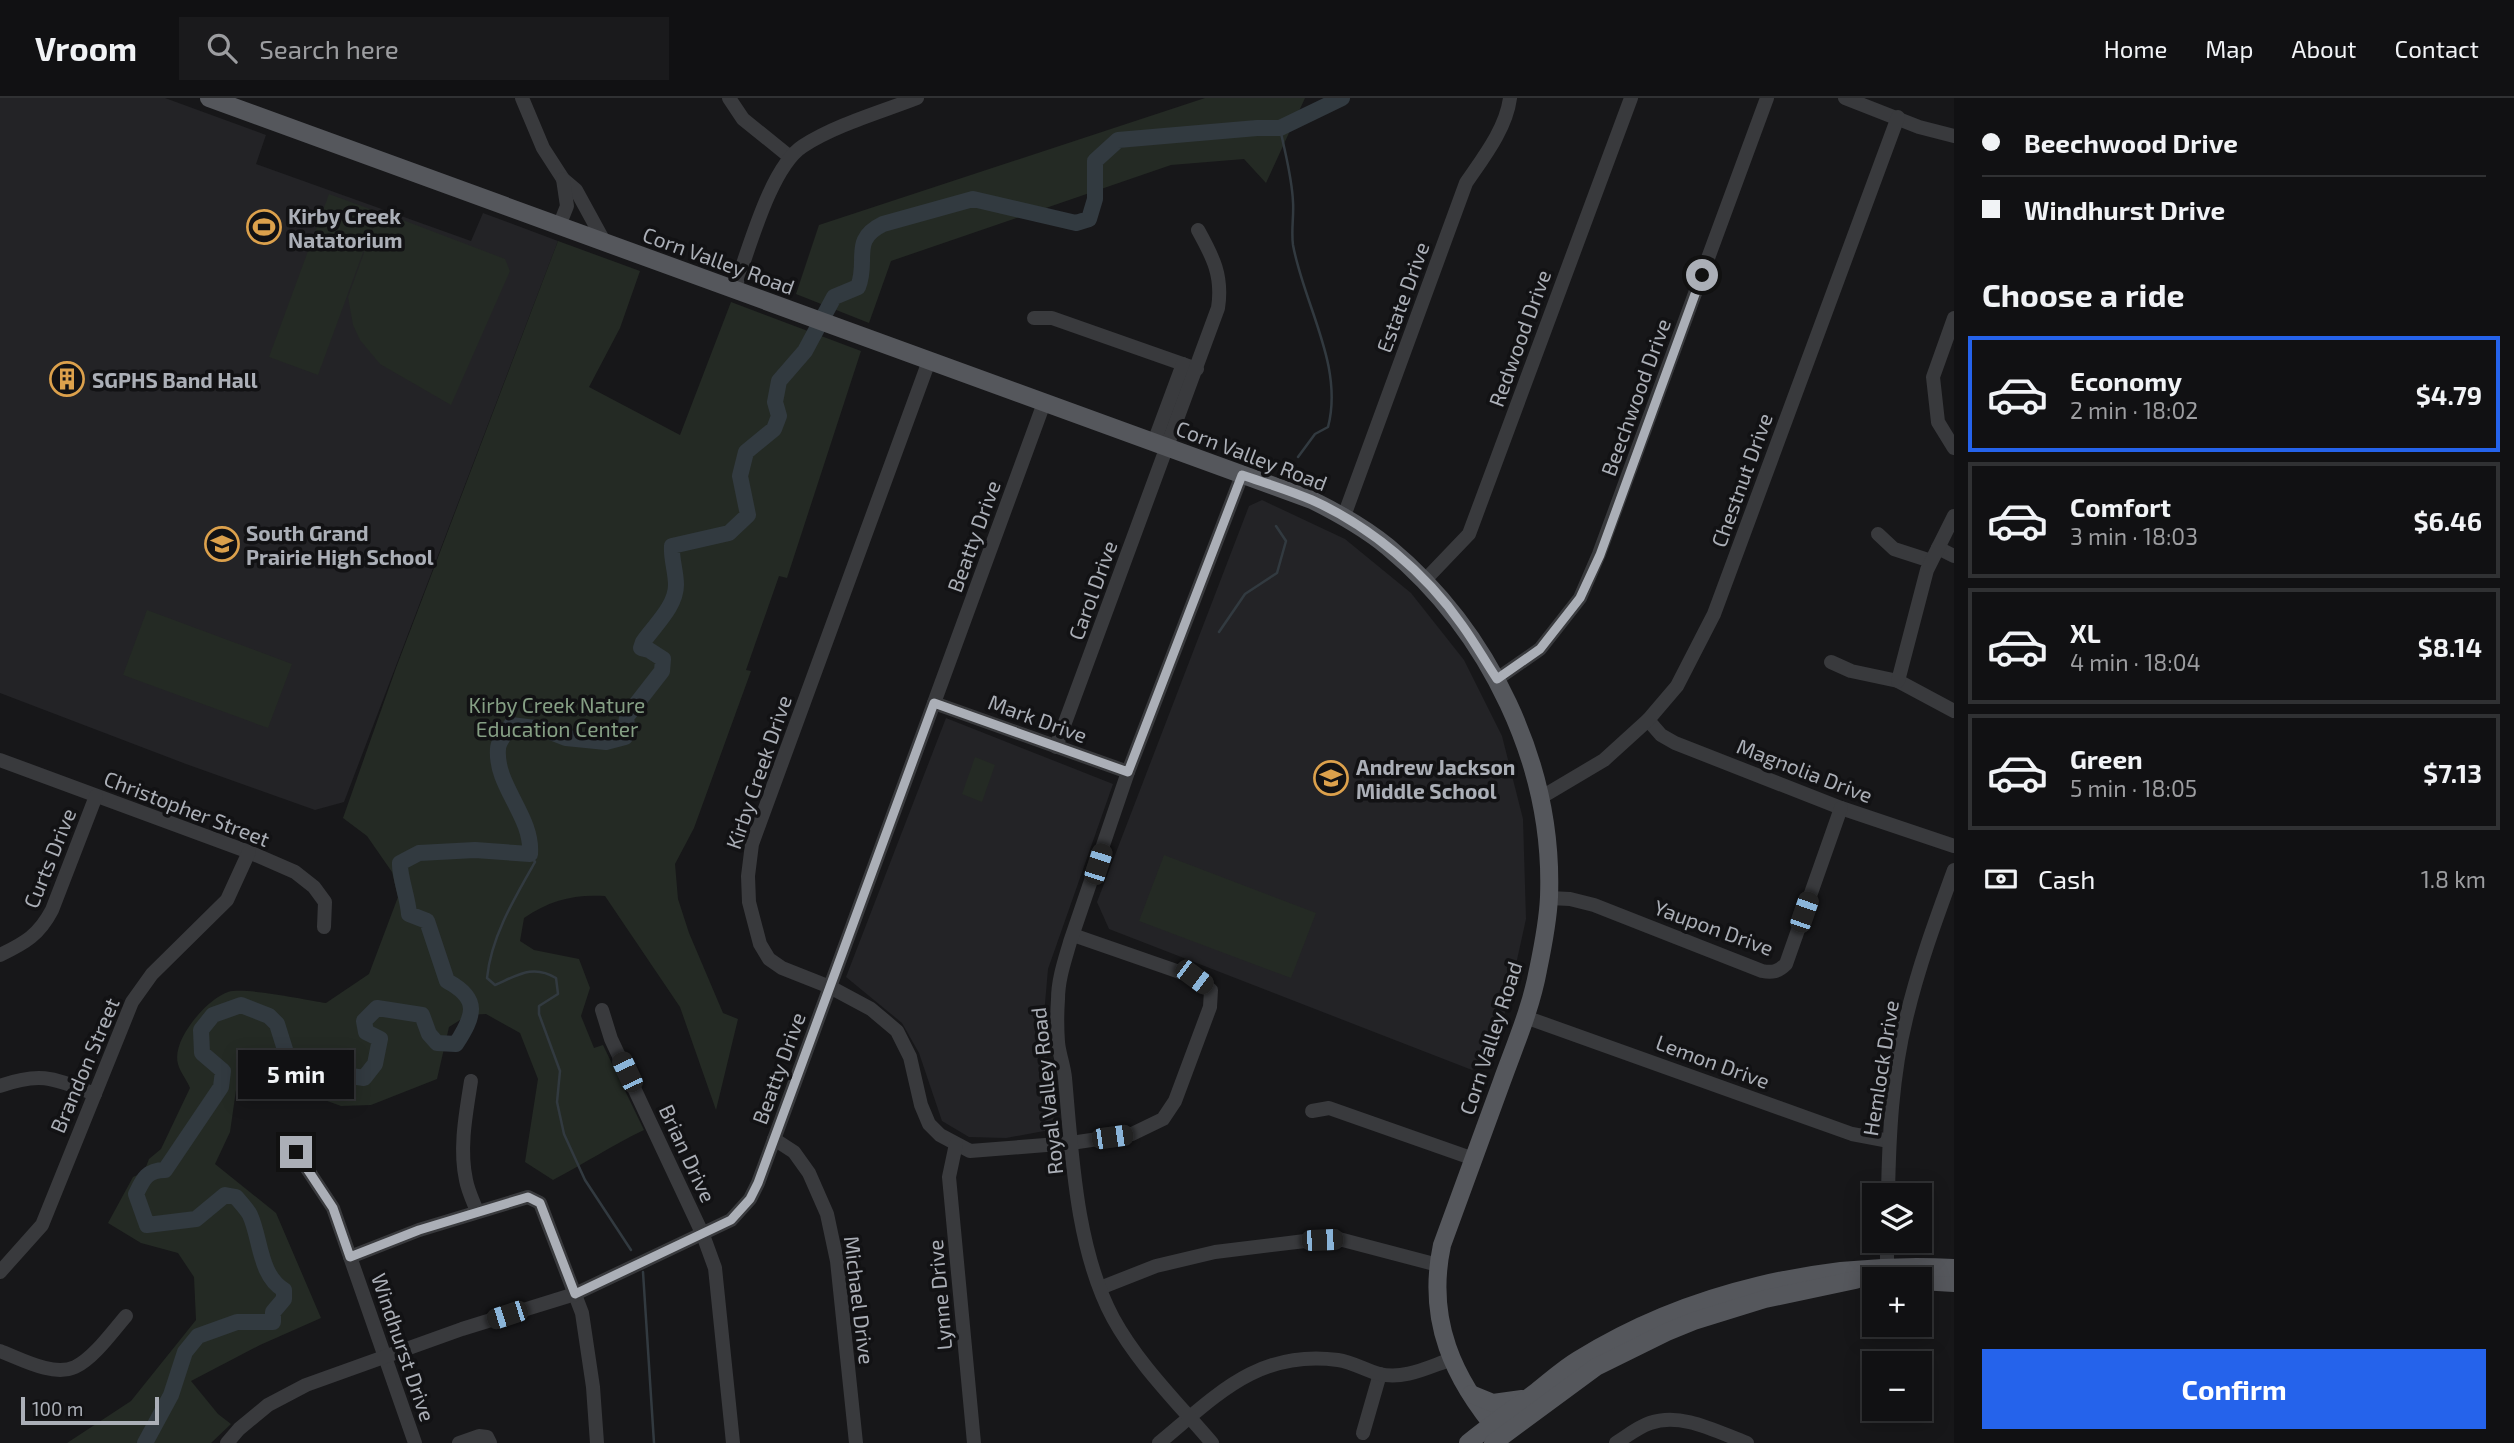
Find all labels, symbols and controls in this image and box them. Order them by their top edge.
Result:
search box [179,17,669,80]
text: Vroom [35,28,137,68]
icon: search [203,29,241,67]
text: Search here [259,33,399,64]
text: Home [2104,34,2167,63]
text: Map [2205,34,2253,63]
text: About [2291,34,2357,63]
text: Contact [2395,34,2479,63]
text: Beechwood Drive [2024,127,2238,158]
text: Windhurst Drive [2024,194,2225,225]
place label: Kirby Creek Natatorium [288,203,402,252]
sports icon: Kirby Creek Natatorium [245,208,283,246]
street label: Corn Valley Road [640,221,798,299]
street label: Estate Drive [1370,238,1434,356]
route start [1686,259,1718,291]
street label: Redwood Drive [1483,266,1555,410]
text: Choose a ride [1982,275,2185,313]
street label: Beechwood Drive [1595,315,1675,479]
building icon: SGPHS Band Hall [48,360,86,398]
icon: car [1986,363,2049,426]
text: Economy [2070,365,2182,396]
place label: SGPHS Band Hall [92,367,258,392]
text: $4.79 [2416,379,2482,410]
text: 2 min · 18:02 [2070,396,2198,424]
street label: Chestnut Drive [1705,410,1777,550]
street label: Corn Valley Road [1173,415,1331,495]
street label: Beatty Drive [941,477,1005,595]
icon: car [1986,489,2049,552]
text: Comfort [2070,491,2171,522]
text: $6.46 [2413,505,2482,536]
place label: South Grand Prairie High School [246,520,434,569]
text: 3 min · 18:03 [2070,522,2198,550]
school or university icon: South Grand Prairie High School [203,525,241,563]
street label: Carol Drive [1062,537,1122,643]
icon: car [1986,615,2049,678]
text: XL [2070,617,2101,648]
text: $8.14 [2418,631,2482,662]
text: 4 min · 18:04 [2070,648,2201,676]
street label: Mark Drive [985,689,1091,747]
park label: Kirby Creek Nature Education Center [469,692,645,741]
street label: Kirby Creek Drive [720,692,796,852]
street label: Magnolia Drive [1734,733,1876,807]
icon: car [1986,741,2049,804]
text: Green [2070,743,2143,774]
place label: Andrew Jackson Middle School [1356,754,1515,803]
text: $7.13 [2423,757,2482,788]
school or university icon: Andrew Jackson Middle School [1312,759,1350,797]
street label: Christopher Street [101,765,273,851]
text: 5 min · 18:05 [2070,774,2197,802]
street label: Curts Drive [18,804,80,912]
car [1082,841,1115,887]
icon: cash [1982,860,2020,898]
text: Cash [2038,863,2095,894]
text: 1.8 km [2421,865,2486,893]
car [1788,889,1821,935]
street label: Yaupon Drive [1651,894,1777,960]
car [1171,956,1218,998]
street label: Corn Valley Road [1453,958,1527,1118]
street label: Brandon Street [44,994,124,1136]
street label: Hemlock Drive [1857,998,1903,1138]
street label: Royal Valley Road [1025,1006,1067,1176]
street label: Beatty Drive [746,1009,810,1127]
street label: Lemon Drive [1653,1029,1773,1093]
car [609,1049,646,1095]
callout: 5 min [238,1051,354,1100]
text: 5 min [267,1060,325,1088]
street label: Brian Drive [655,1100,721,1206]
car [1090,1124,1135,1150]
route end [280,1136,312,1168]
map controls [1862,1183,1932,1421]
button: layers [1862,1183,1932,1253]
car [1301,1229,1344,1251]
street label: Michael Drive [840,1234,880,1366]
street label: Lynne Drive [922,1239,956,1351]
button: + [1862,1267,1932,1337]
street label: Windhurst Drive [367,1270,441,1424]
car [484,1299,531,1331]
button: Confirm [1982,1349,2486,1429]
button: − [1862,1351,1932,1421]
scale bar [21,1394,159,1426]
text: 100 m [32,1397,83,1420]

